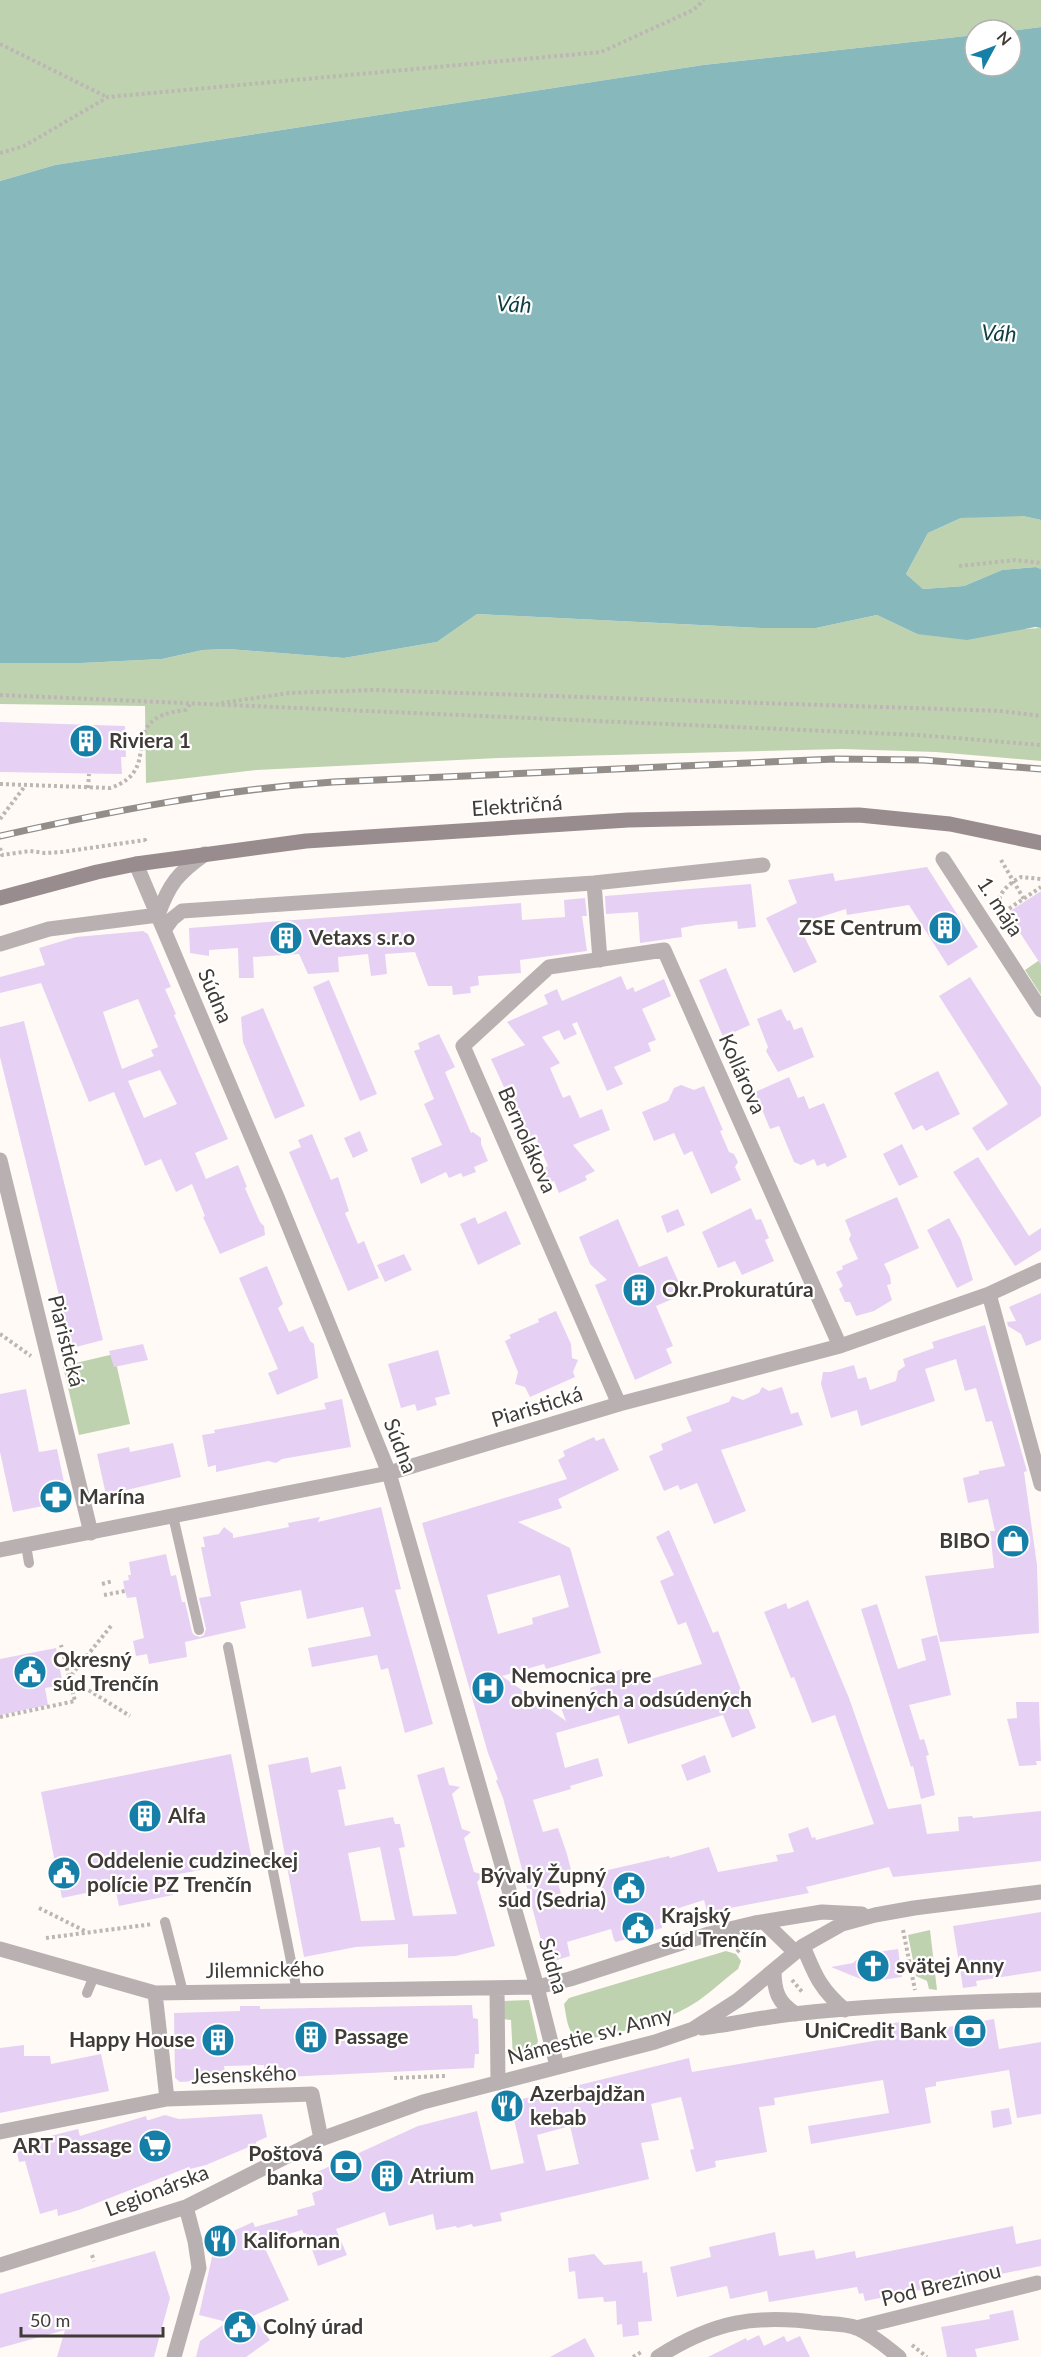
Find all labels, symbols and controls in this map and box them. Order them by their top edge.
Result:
north arrow [963,18,1023,78]
text: N [993,27,1016,49]
water label: Váh [496,289,532,318]
water label: Váh [981,318,1017,347]
building icon: Riviera 1 [68,723,104,759]
place label: Riviera 1 [109,727,191,752]
street label: Električná [471,789,563,820]
street label: 1. mája [973,872,1030,941]
building icon: ZSE Centrum [927,910,963,946]
place label: ZSE Centrum [799,914,922,939]
building icon: Vetaxs s.r.o [268,920,304,956]
place label: Vetaxs s.r.o [308,924,415,949]
street label: Súdna [194,964,239,1026]
street label: Kollárova [715,1029,772,1117]
street label: Bernolákova [494,1082,563,1197]
building icon: Okr.Prokuratúra [621,1272,657,1308]
place label: Okr.Prokuratúra [662,1276,814,1301]
street label: Piaristická [44,1292,91,1389]
street label: Piaristická [488,1380,585,1431]
street label: Súdna [380,1414,423,1476]
pharmacy icon: Marína [38,1479,74,1515]
place label: Marína [79,1483,145,1508]
shop icon: BIBO [995,1523,1031,1559]
place label: BIBO [939,1527,990,1552]
place label: Okresný súd Trenčín [53,1646,159,1695]
public building icon: Okresný súd Trenčín [12,1654,48,1690]
place label: Nemocnica pre obvinených a odsúdených [511,1662,752,1711]
hospital icon: Nemocnica pre obvinených a odsúdených [470,1670,506,1706]
building icon: Alfa [127,1798,163,1834]
place label: Alfa [167,1802,206,1827]
place label: Oddelenie cudzineckej polície PZ Trenčín [87,1847,298,1896]
public building icon: Oddelenie cudzineckej polície PZ Trenčín [46,1855,82,1891]
place label: Bývalý Župný súd (Sedria) [480,1862,607,1911]
public building icon: Bývalý Župný súd (Sedria) [611,1870,647,1906]
place label: Krajský súd Trenčín [661,1902,767,1951]
public building icon: Krajský súd Trenčín [620,1910,656,1946]
street label: Súdna [535,1935,574,1996]
church icon: svätej Anny [855,1948,891,1984]
place label: svätej Anny [896,1952,1005,1977]
street label: Jilemnického [205,1955,325,1982]
street label: Námestie sv. Anny [504,2000,675,2069]
bank icon: UniCredit Bank [952,2013,988,2049]
place label: UniCredit Bank [805,2017,948,2042]
building icon: Passage [293,2019,329,2055]
building icon: Happy House [200,2022,236,2058]
place label: Passage [334,2023,409,2048]
place label: Happy House [69,2026,195,2051]
street label: Jesenského [191,2059,297,2088]
place label: Azerbajdžan kebab [529,2080,645,2129]
restaurant icon: Azerbajdžan kebab [489,2088,525,2124]
supermarket icon: ART Passage [137,2128,173,2164]
place label: ART Passage [12,2132,132,2157]
place label: Poštová banka [248,2140,323,2189]
bank icon: Poštová banka [328,2148,364,2184]
street label: Legionárska [101,2158,212,2221]
building icon: Atrium [369,2158,405,2194]
place label: Atrium [409,2162,474,2187]
restaurant icon: Kalifornan [202,2223,238,2259]
place label: Kalifornan [243,2227,340,2252]
street label: Pod Brezinou [878,2257,1003,2311]
scale bar [21,2300,164,2338]
text: 50 m [30,2309,70,2331]
public building icon: Colný úrad [222,2309,258,2345]
place label: Colný úrad [263,2313,363,2338]

